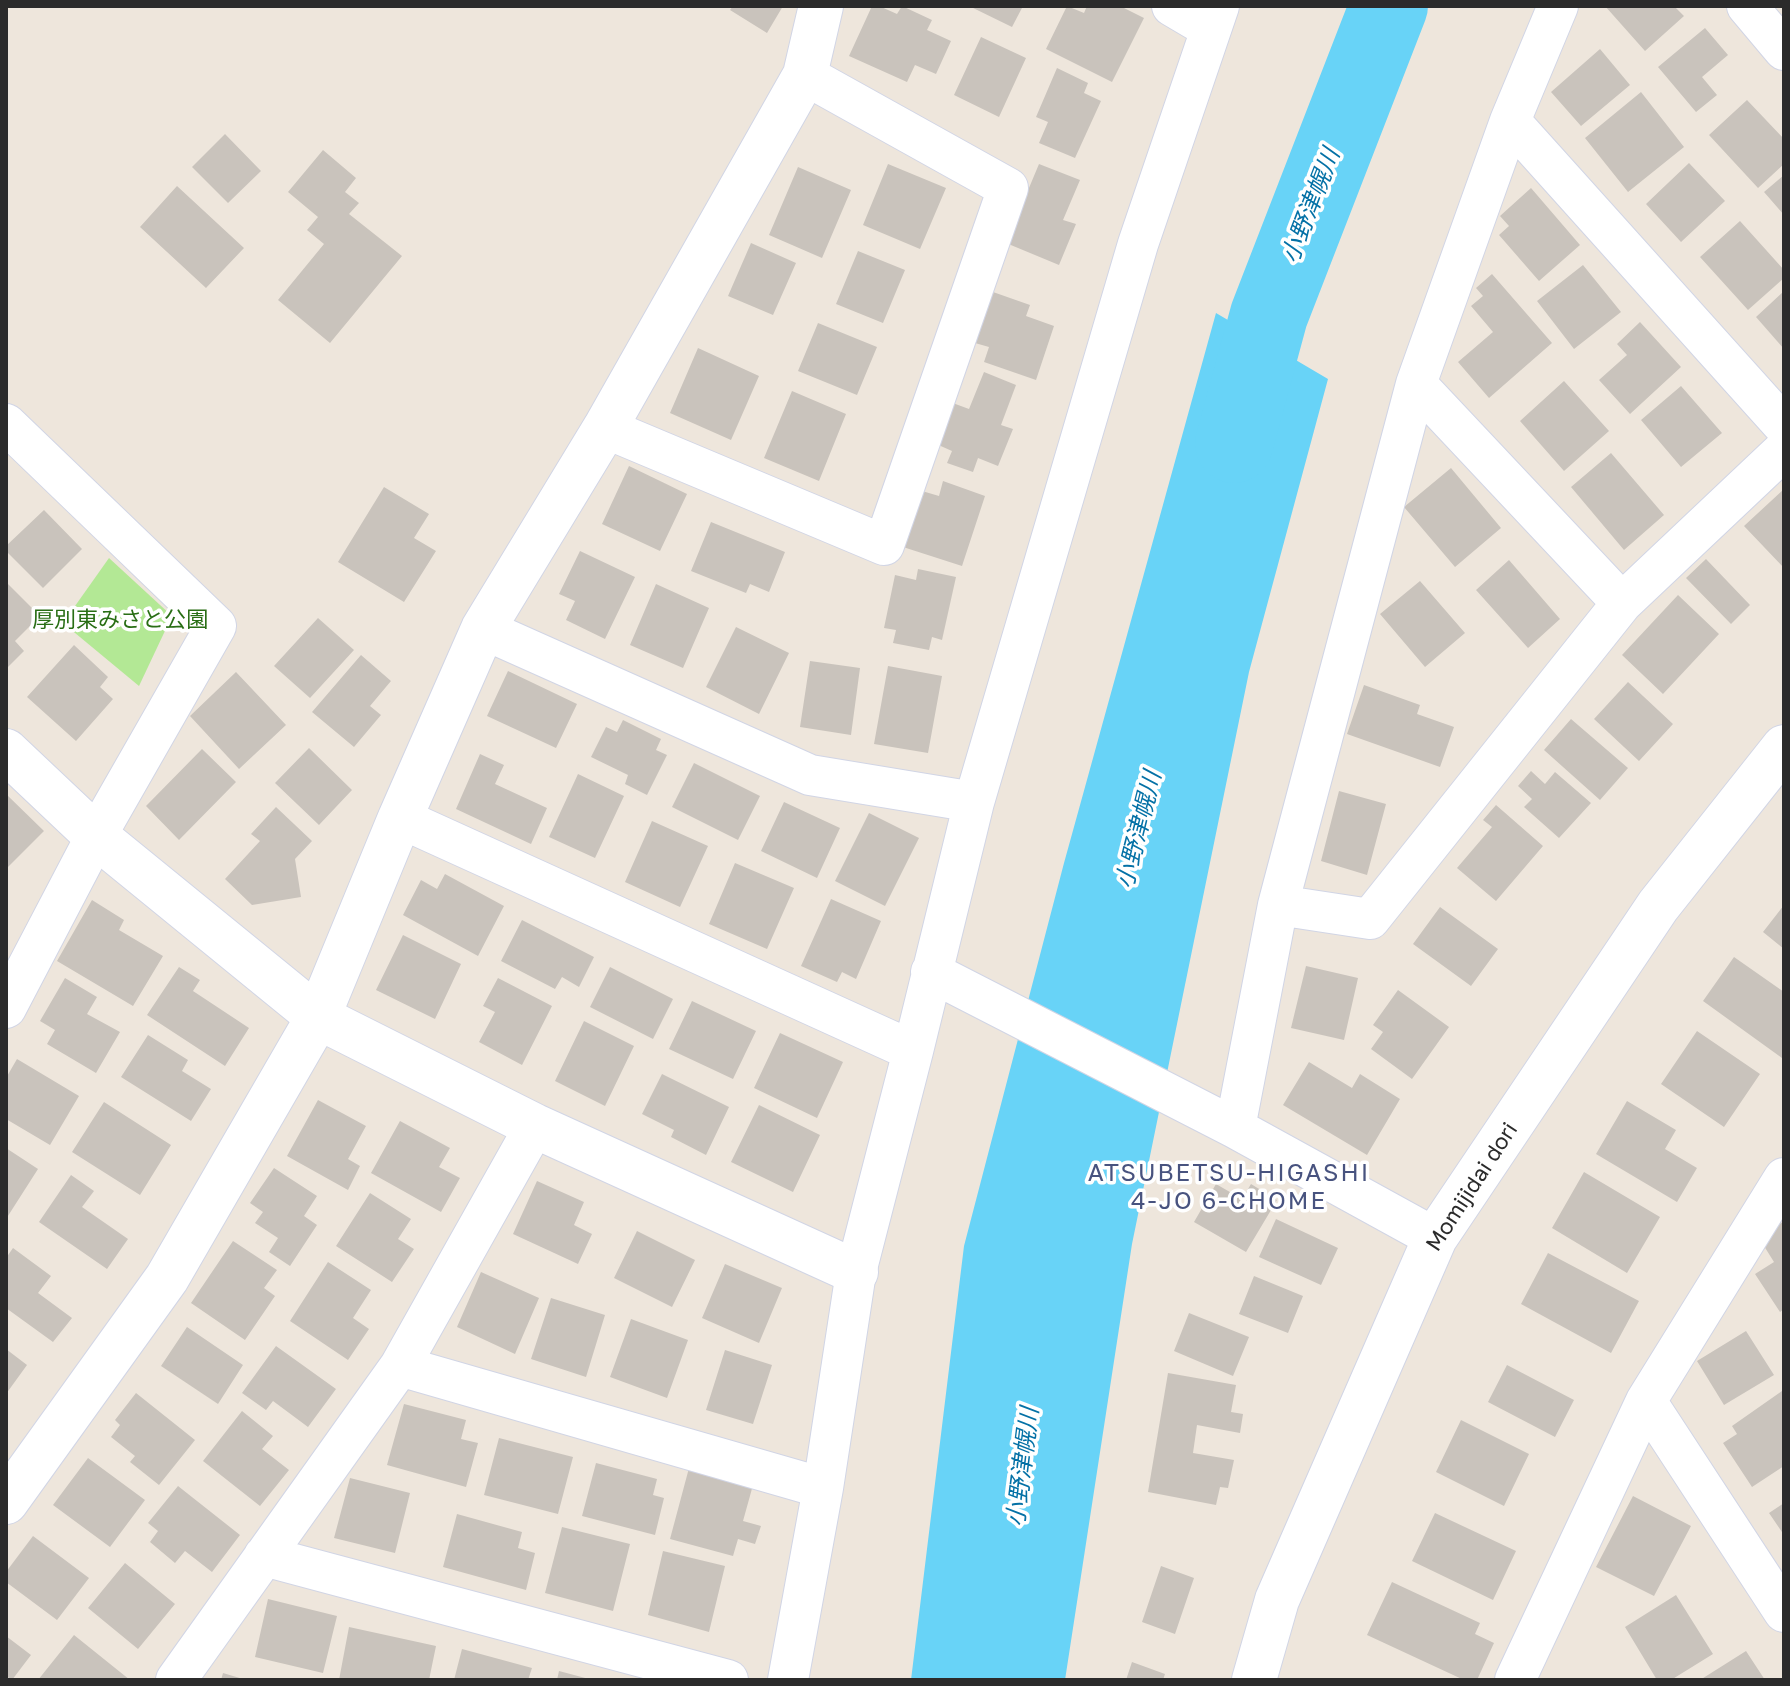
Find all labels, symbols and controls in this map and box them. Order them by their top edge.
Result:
water label: 小野津幌川 [1276,145,1346,267]
park label: 厚別東みさと公園 [32,607,208,633]
water label: 小野津幌川 [1111,768,1167,892]
street label: Momijidai dori [1421,1118,1523,1256]
district label: ATSUBETSU-HIGASHI 4-JO 6-CHOME [1088,1159,1370,1215]
water label: 小野津幌川 [1001,1406,1045,1528]

